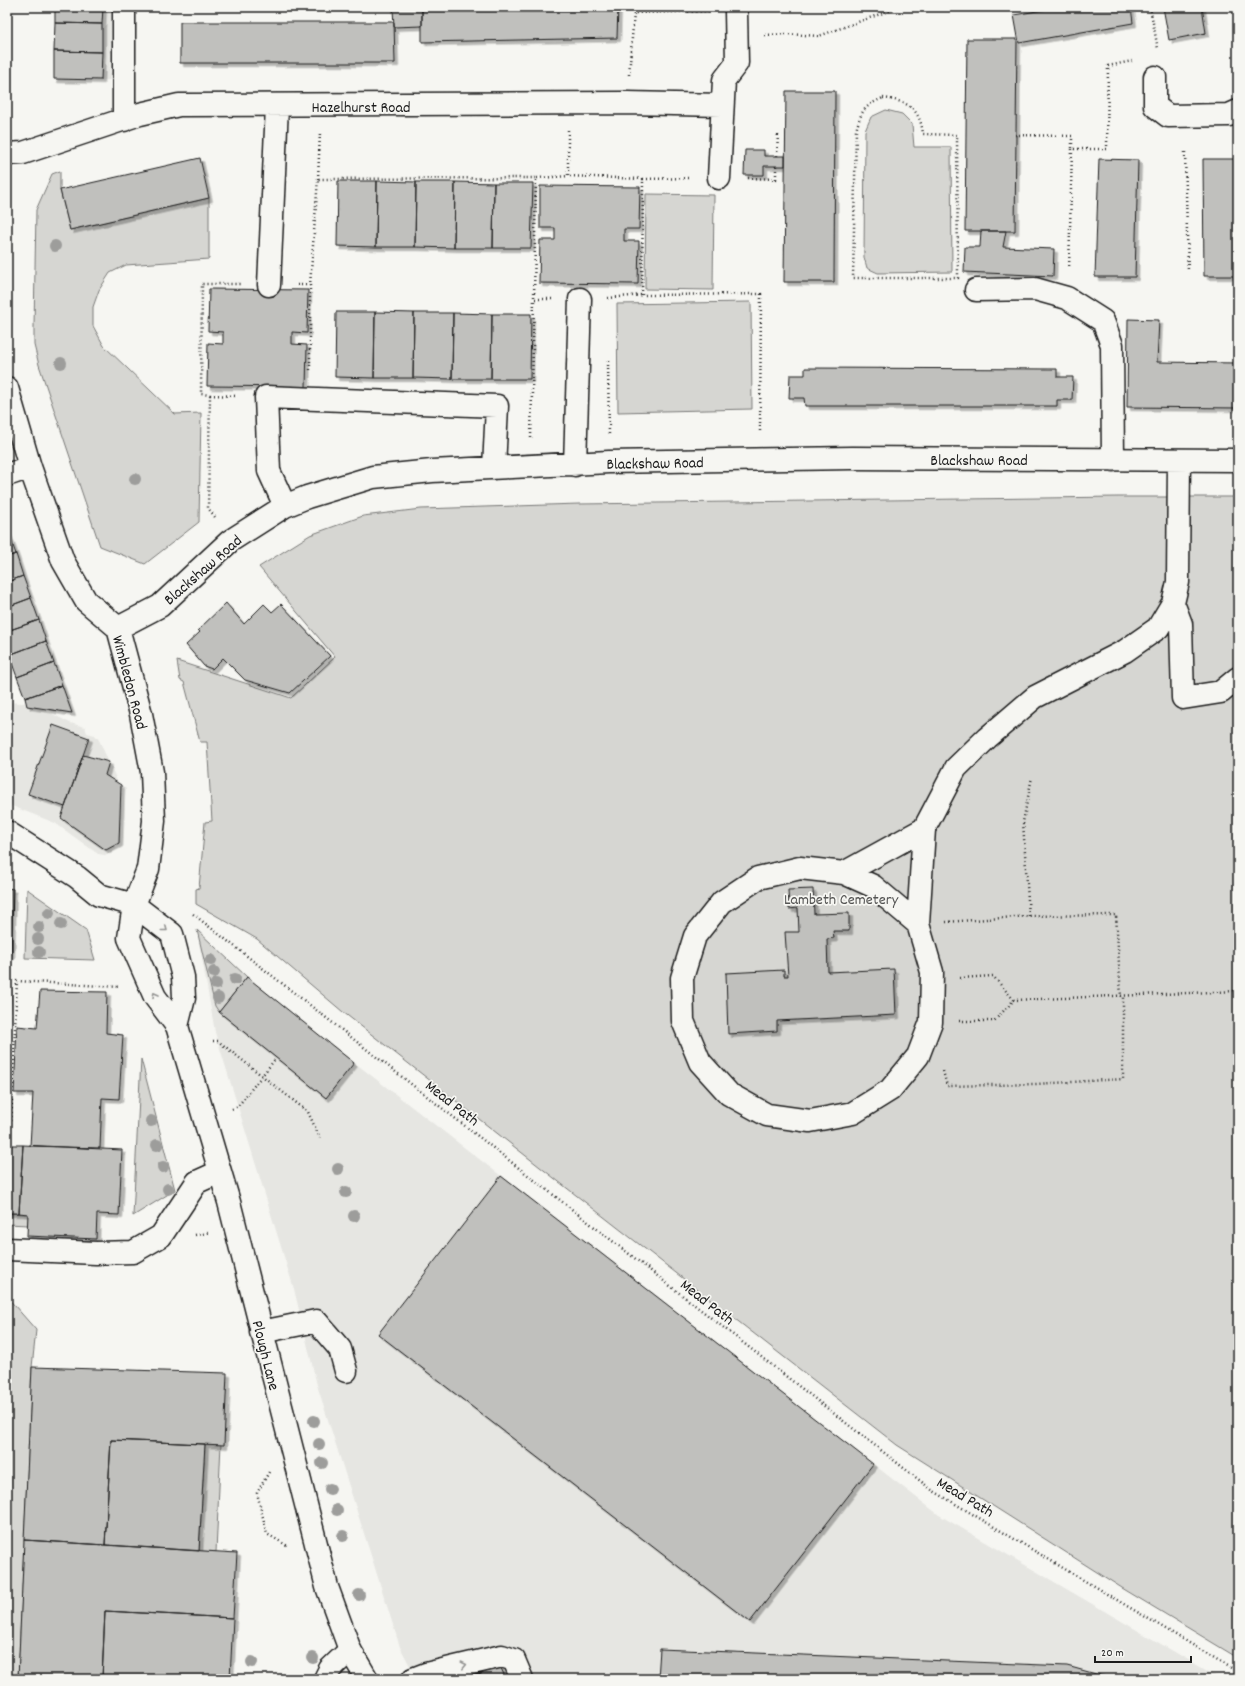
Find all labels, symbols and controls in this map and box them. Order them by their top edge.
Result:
street label: Hazelhurst Road [311,97,411,120]
street label: Blackshaw Road [930,450,1028,473]
street label: Blackshaw Road [606,452,704,477]
street label: Blackshaw Road [159,530,248,612]
street label: Wimbledon Road [105,633,152,732]
park label: Lambeth Cemetery [784,889,899,912]
one-way arrow [161,924,168,931]
one-way arrow [152,992,159,999]
street label: Mead Path [420,1075,483,1132]
street label: Mead Path [675,1274,738,1331]
street label: Plough Lane [245,1318,284,1393]
street label: Mead Path [932,1472,998,1524]
scale bar [1095,1638,1191,1664]
text: 20 m [1101,1645,1124,1662]
one-way arrow [461,1662,467,1670]

